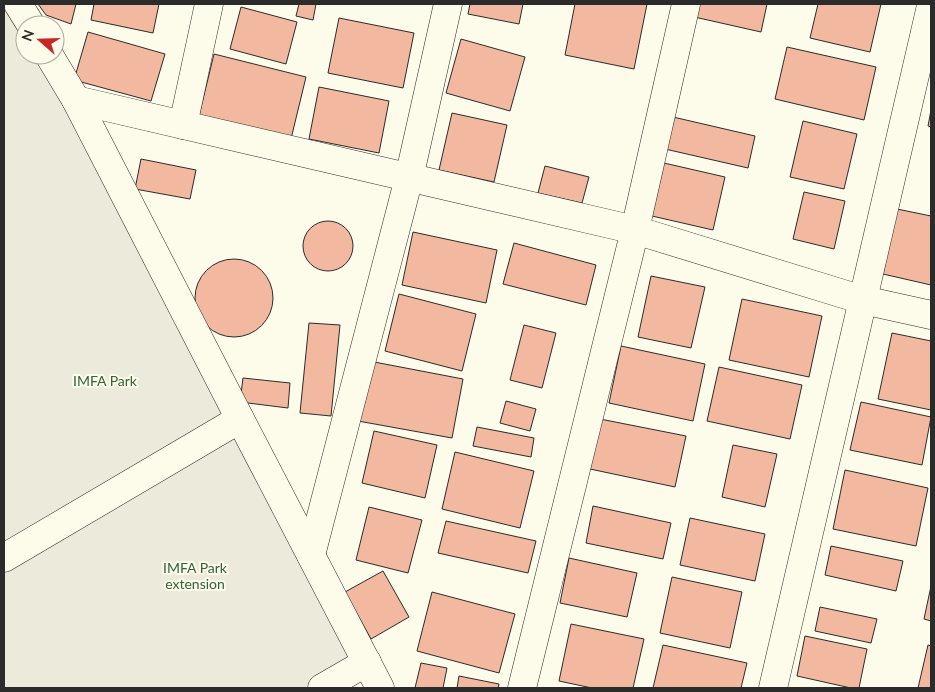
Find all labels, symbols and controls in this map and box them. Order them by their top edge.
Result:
north arrow [15,15,65,65]
text: N [17,27,37,43]
park label: IMFA Park [73,372,138,389]
park label: IMFA Park extension [163,559,228,592]

